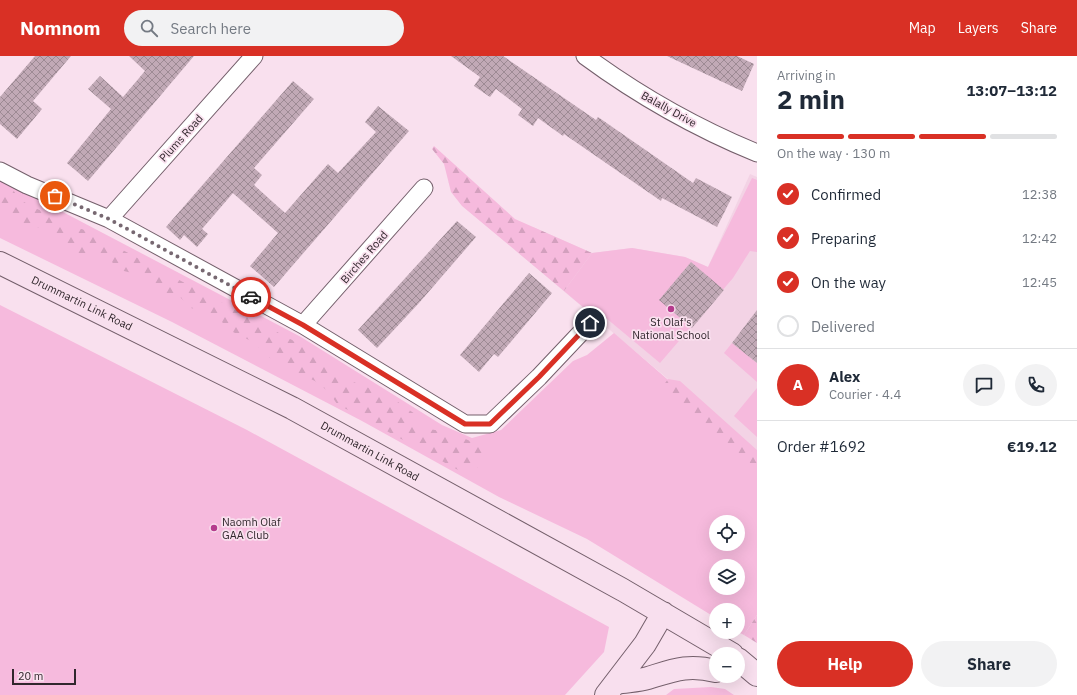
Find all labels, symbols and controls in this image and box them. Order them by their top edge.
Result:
search box [124,10,404,46]
text: Nomnom [20,16,100,40]
icon: search [138,17,160,39]
text: Search here [170,19,251,38]
text: Map [909,19,936,37]
text: Layers [958,19,999,37]
text: Share [1021,19,1057,37]
text: Arriving in [777,67,836,84]
text: 13:07–13:12 [966,81,1057,100]
text: 2 min [777,82,845,116]
street label: Balally Drive [639,88,699,130]
street label: Plums Road [156,111,206,165]
text: On the way · 130 m [777,145,890,162]
pin [38,179,72,213]
icon: check [777,183,799,205]
icon: bag [44,185,66,207]
text: Confirmed [811,185,881,204]
text: 12:38 [1022,186,1057,203]
icon: check [777,227,799,249]
street label: Birches Road [337,228,391,286]
text: Preparing [811,229,876,248]
text: 12:42 [1022,230,1057,247]
icon: check [777,271,799,293]
street label: Drummartin Link Road [29,272,135,334]
text: On the way [811,273,886,292]
text: 12:45 [1022,274,1057,291]
courier [231,277,271,317]
icon: car [240,286,262,308]
marker: St Olaf's National School [666,304,676,314]
pin [573,306,607,340]
icon: home [579,312,601,334]
place label: St Olaf's National School [632,315,710,342]
text: Delivered [811,317,875,336]
button: chat [963,364,1005,406]
button: phone [1015,364,1057,406]
text: Alex [829,367,860,386]
text: A [793,375,803,394]
text: Courier · 4.4 [829,386,901,403]
street label: Drummartin Link Road [318,418,422,484]
text: Order #1692 [777,437,866,456]
text: €19.12 [1007,437,1057,456]
place label: Naomh Olaf GAA Club [222,515,281,542]
map controls [709,515,745,683]
button: locate [709,515,745,551]
marker: Naomh Olaf GAA Club [209,523,219,533]
button: layers [709,559,745,595]
button: + [709,603,745,639]
button: Help [777,641,913,687]
button: Share [921,641,1057,687]
button: − [709,647,745,683]
scale bar [12,667,76,686]
text: 20 m [18,669,43,683]

